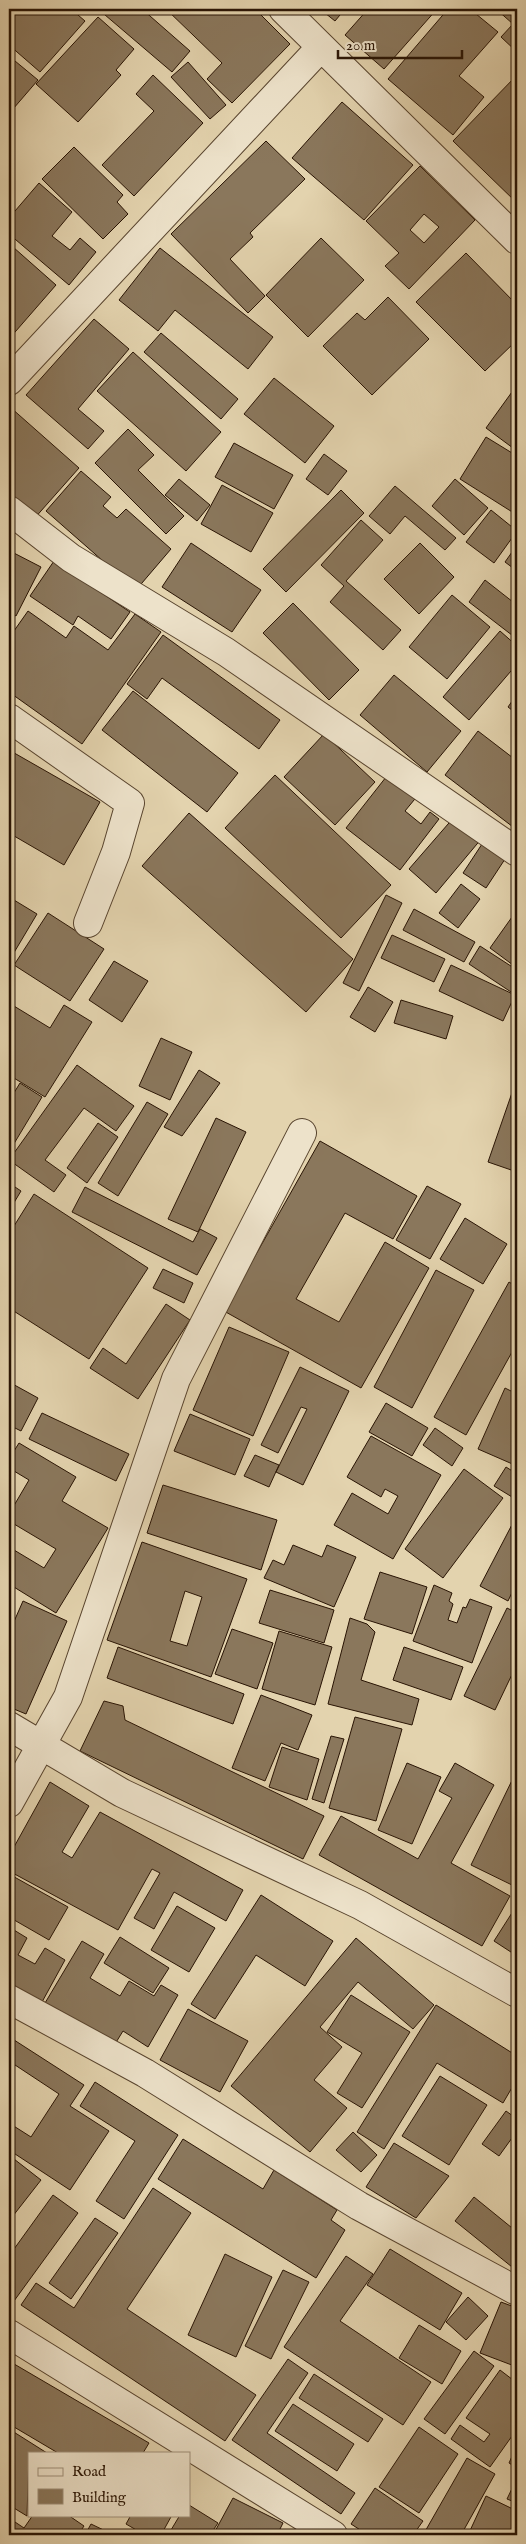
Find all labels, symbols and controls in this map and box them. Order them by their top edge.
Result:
scale bar [338,28,462,60]
text: 20 m [346,36,376,55]
legend [28,2452,190,2516]
text: Road [72,2462,107,2481]
text: Building [72,2488,127,2507]

